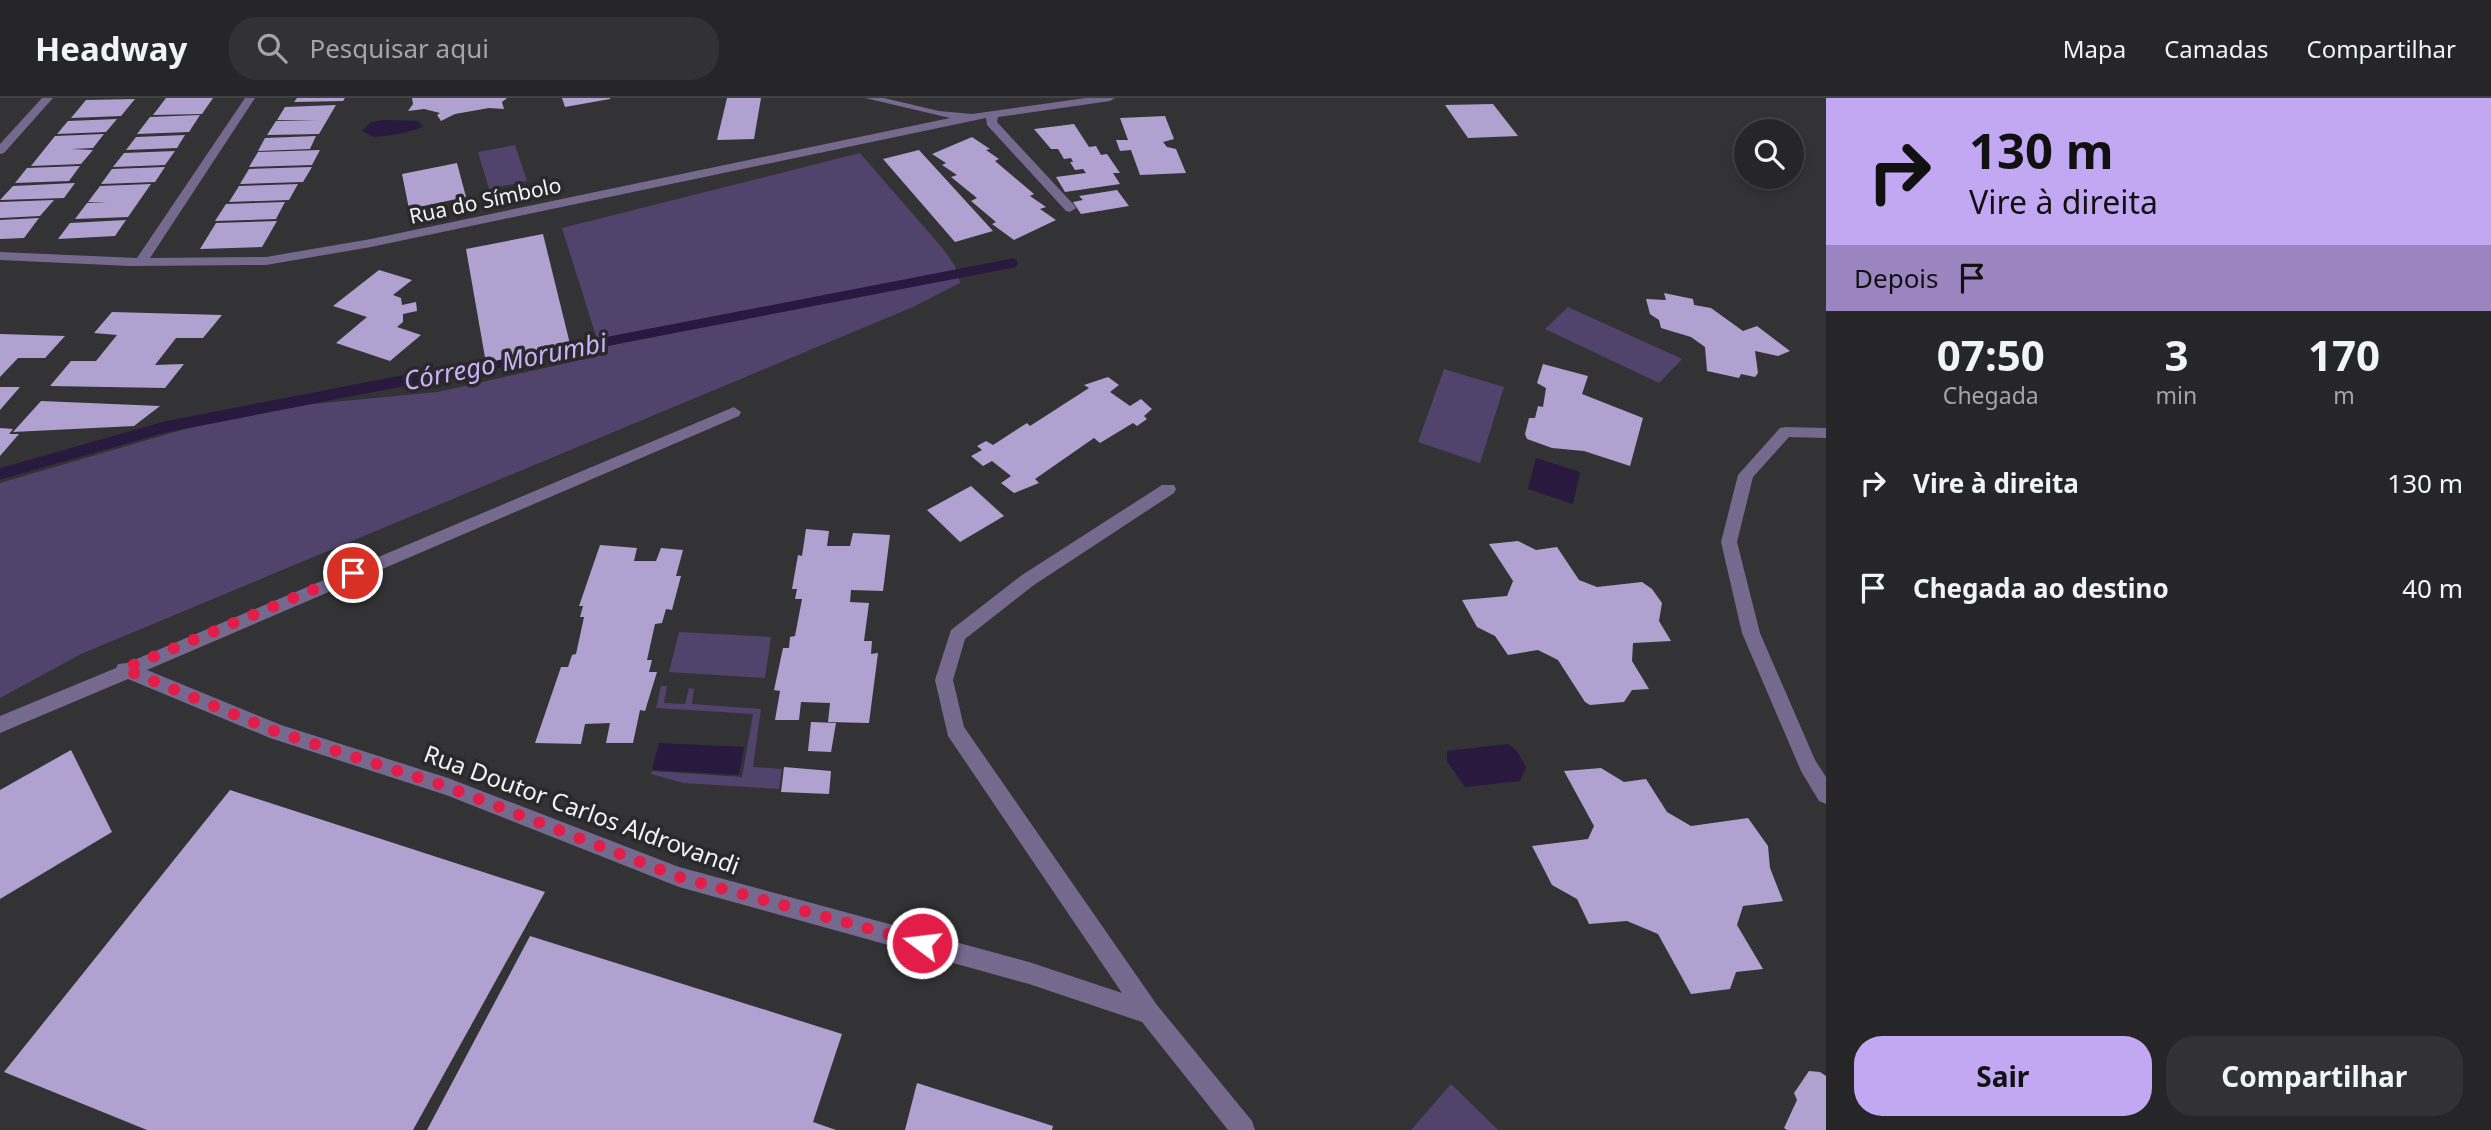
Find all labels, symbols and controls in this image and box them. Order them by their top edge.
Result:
search box [229,17,719,80]
text: Headway [35,26,187,71]
icon: search [253,29,291,67]
text: Pesquisar aqui [309,30,489,66]
text: Mapa [2063,32,2126,65]
text: Camadas [2164,32,2268,65]
text: Compartilhar [2306,32,2456,65]
text: 130 m [1969,117,2114,183]
map controls [1734,119,1804,189]
button: search [1734,119,1804,189]
icon: right [1854,126,1945,217]
street label: Rua do Símbolo [406,170,564,230]
text: Vire à direita [1969,180,2158,223]
icon: arrive [1953,259,1991,297]
text: Depois [1854,260,1939,296]
water label: Córrego Morumbi [400,323,611,398]
text: 07:50 [1937,326,2045,383]
text: 3 [2164,326,2188,383]
text: 170 [2308,326,2380,383]
text: Chegada [1943,379,2039,411]
text: min [2156,379,2197,411]
text: m [2333,379,2355,411]
icon: right [1854,464,1892,502]
text: Vire à direita [1913,465,2079,501]
text: 130 m [2387,465,2463,501]
pin [323,543,383,603]
icon: arrive [334,554,372,592]
icon: arrive [1854,569,1892,607]
text: Chegada ao destino [1913,570,2169,606]
text: 40 m [2402,570,2463,606]
street label: Rua Doutor Carlos Aldrovandi [419,736,745,882]
position arrow [885,906,959,980]
button: Sair [1854,1036,2152,1116]
button: Compartilhar [2166,1036,2463,1116]

